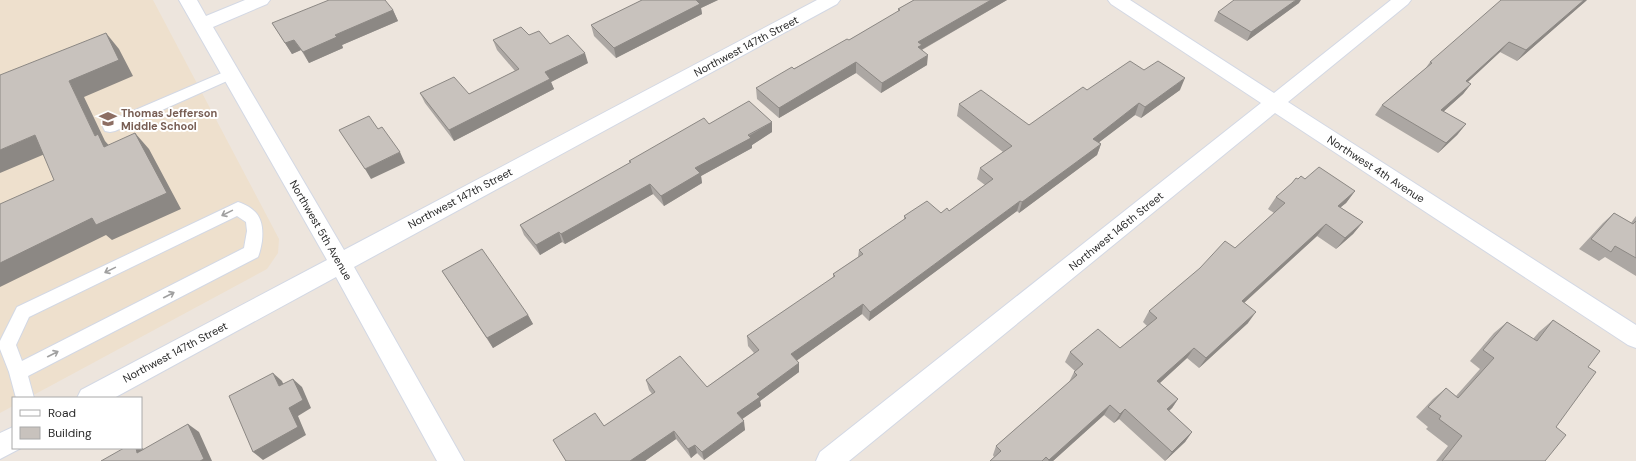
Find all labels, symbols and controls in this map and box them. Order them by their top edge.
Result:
street label: Northwest 147th Street [691,12,801,80]
place label: Thomas Jefferson Middle School [121,106,218,133]
school or university icon: Thomas Jefferson Middle School [98,109,118,129]
street label: Northwest 4th Avenue [1325,132,1427,206]
street label: Northwest 147th Street [405,164,515,232]
street label: Northwest 5th Avenue [287,177,355,283]
street label: Northwest 146th Street [1066,189,1166,273]
one-way arrow [222,210,234,217]
one-way arrow [105,267,117,274]
one-way arrow [163,291,175,298]
street label: Northwest 147th Street [120,318,230,386]
one-way arrow [47,350,59,357]
legend [12,397,142,449]
text: Road [48,405,76,421]
text: Building [48,425,92,441]

